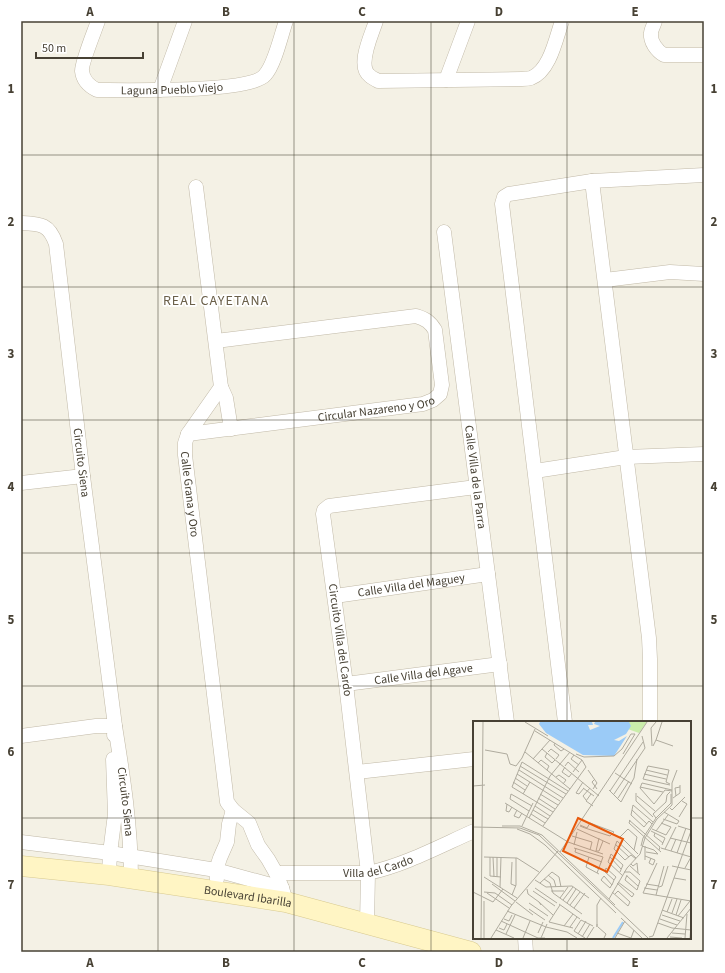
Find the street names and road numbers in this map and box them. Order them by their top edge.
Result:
street label: Laguna Pueblo Viejo [121,78,224,99]
street label: Circular Nazareno y Oro [317,392,438,426]
street label: Calle Villa de la Parra [460,424,491,530]
street label: Circuito Siena [69,427,94,498]
street label: Calle Grana y Oro [177,451,203,538]
street label: Calle Villa del Maguey [356,569,466,601]
street label: Circuito Villa del Cardo [324,583,356,697]
street label: Calle Villa del Agave [373,659,474,689]
street label: Circuito Siena [113,766,138,837]
street label: Villa del Cardo [343,851,416,882]
street label: Boulevard Ibarilla [203,881,294,912]

